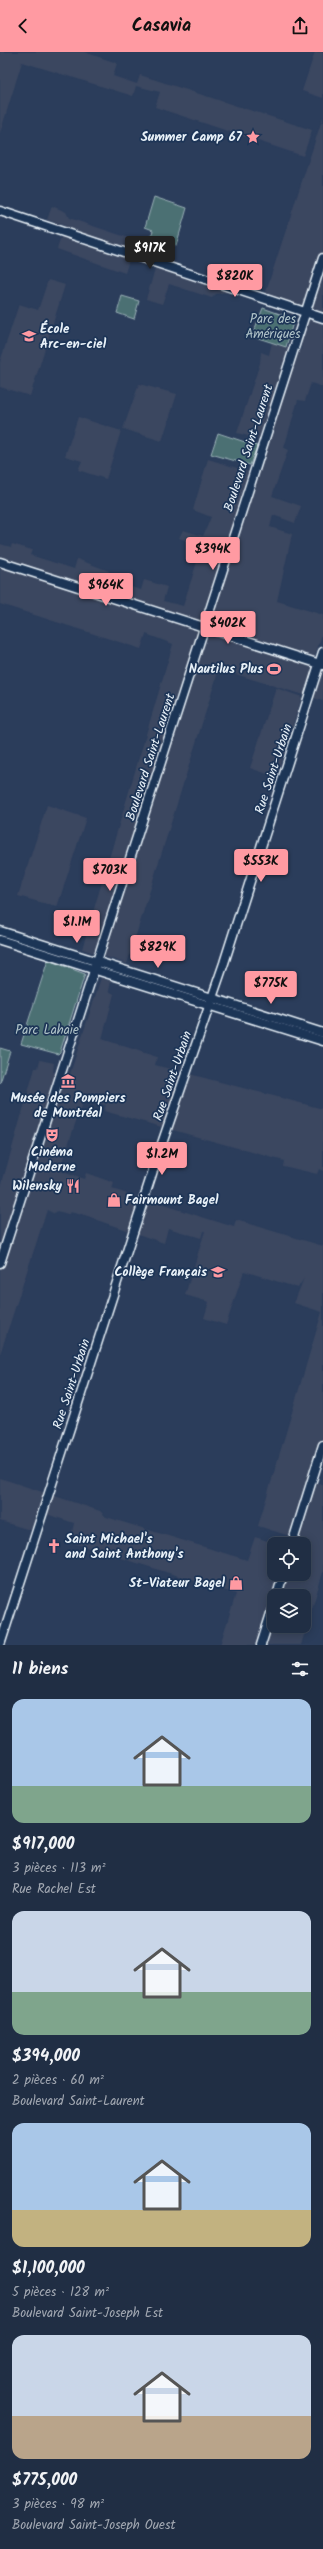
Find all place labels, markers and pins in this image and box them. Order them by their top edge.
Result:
place label: Summer Camp 67 [141,127,243,148]
place icon: Summer Camp 67 [245,129,261,145]
pin: $917K [122,236,178,270]
pin: $820K [207,264,263,298]
place label: École Arc-en-ciel [40,319,107,355]
school or university icon: École Arc-en-ciel [21,328,37,344]
pin: $394K [185,537,241,571]
pin: $964K [78,573,134,607]
pin: $402K [200,611,256,645]
place label: Nautilus Plus [189,659,263,680]
sports icon: Nautilus Plus [266,661,282,677]
pin: $553K [233,849,289,883]
pin: $703K [82,858,138,892]
pin: $1.1M [49,910,105,944]
pin: $829K [130,935,186,969]
pin: $775K [243,971,299,1005]
museum icon: Musée des Pompiers de Montréal [60,1073,76,1089]
place label: Musée des Pompiers de Montréal [10,1088,126,1124]
theatre icon: Cinéma Moderne [44,1127,60,1143]
place label: Cinéma Moderne [28,1142,76,1178]
pin: $1.2M [134,1142,190,1176]
place label: Wilensky [12,1176,62,1197]
restaurant icon: Wilensky [65,1178,81,1194]
place label: Fairmount Bagel [125,1190,219,1211]
shop icon: Fairmount Bagel [106,1192,122,1208]
place label: Collège Français [115,1262,207,1283]
school or university icon: Collège Français [210,1264,226,1280]
place label: Saint Michael's and Saint Anthony's [65,1529,184,1565]
church icon: Saint Michael's and Saint Anthony's [46,1538,62,1554]
place label: St-Viateur Bagel [129,1573,226,1594]
shop icon: St-Viateur Bagel [228,1575,244,1591]

